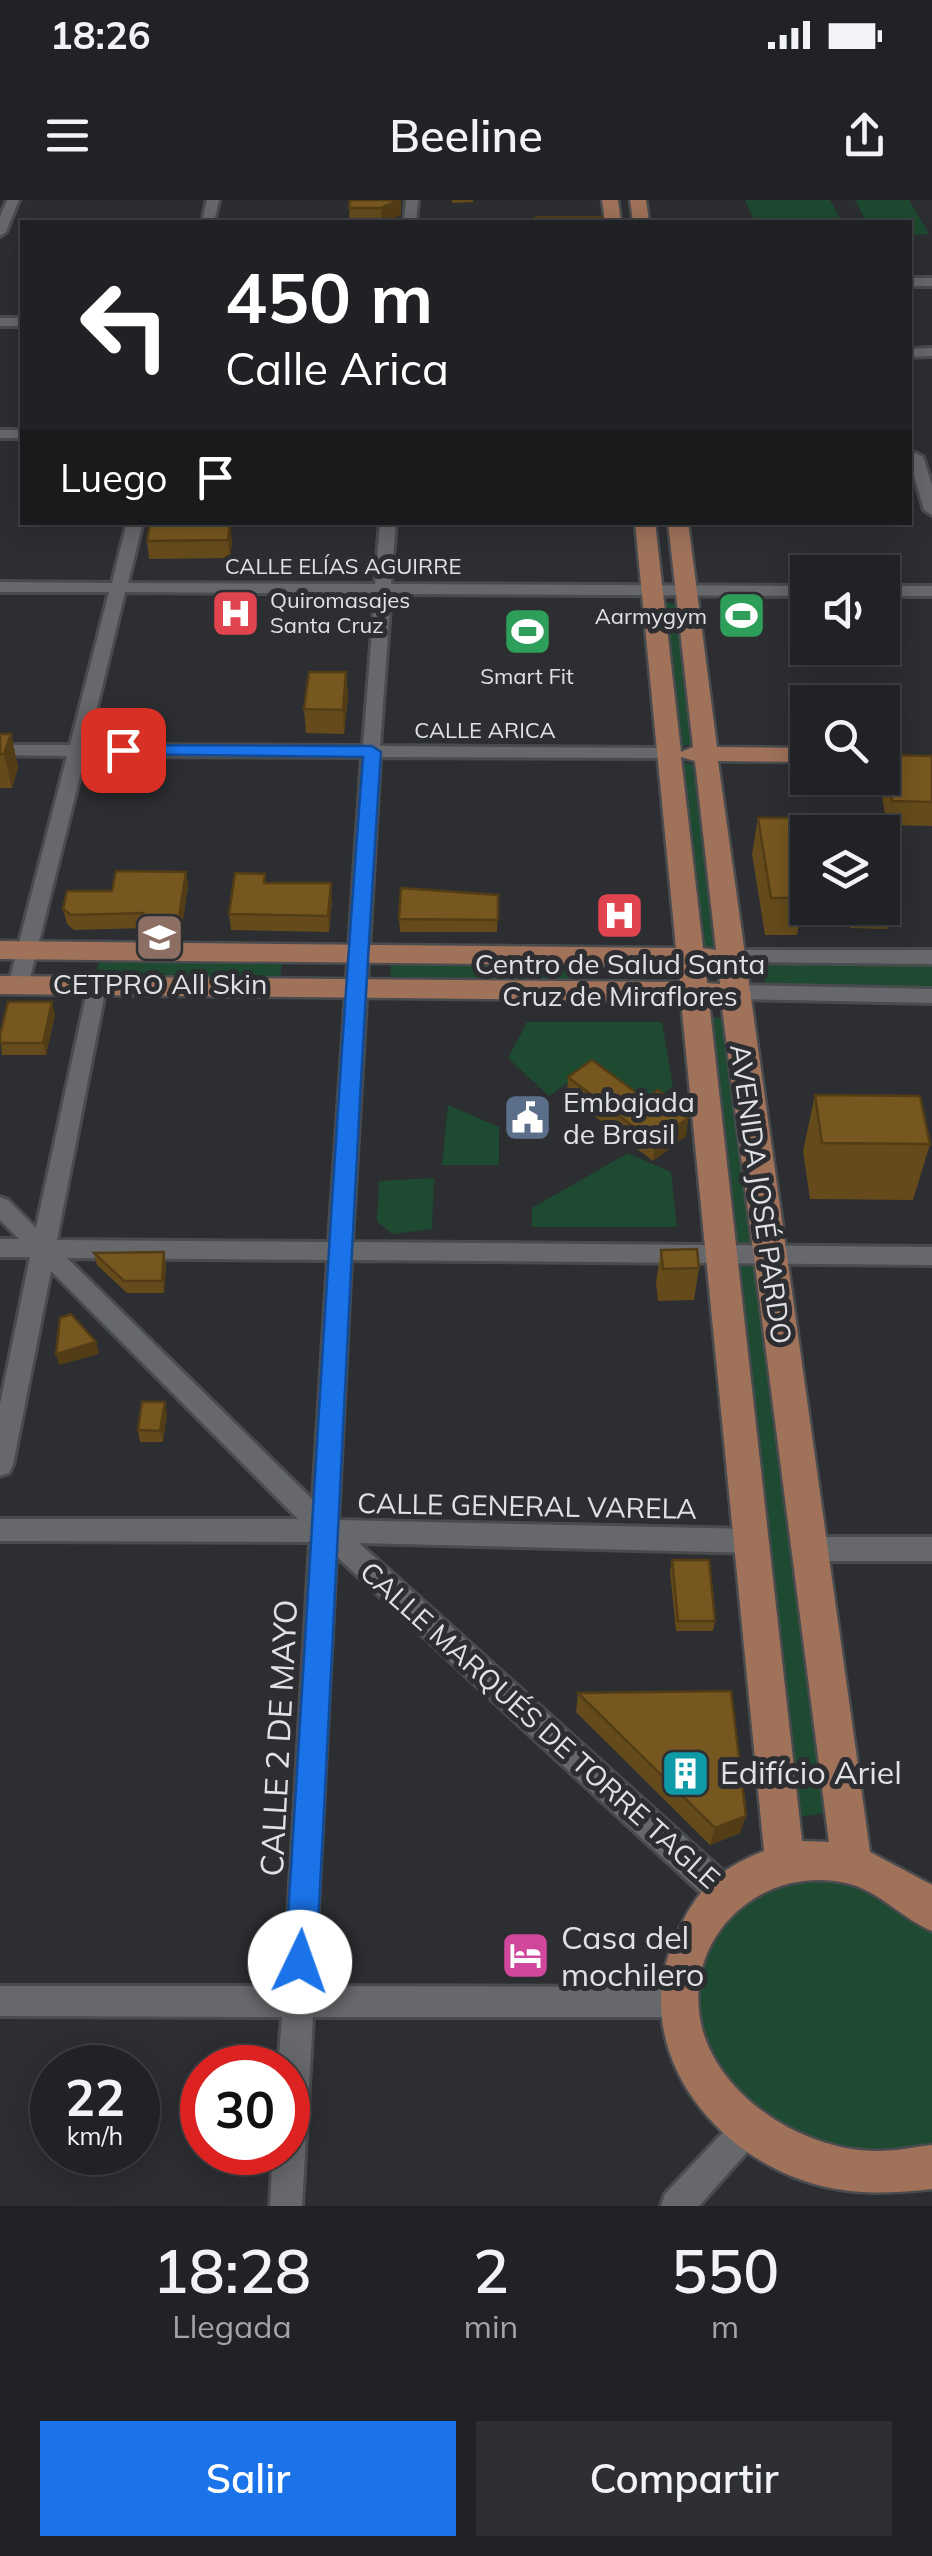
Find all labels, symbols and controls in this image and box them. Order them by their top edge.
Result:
text: 18:26 [50,11,151,59]
text: Beeline [389,107,543,163]
icon: menu [40,108,95,163]
icon: share [837,108,892,163]
text: 450 m [225,253,433,341]
icon: left [60,260,190,390]
text: Calle Arica [225,340,449,396]
icon: arrive [188,450,243,505]
text: Luego [60,454,168,502]
street label: CALLE ELÍAS AGUIRRE [225,552,461,580]
map controls [790,555,900,925]
button: sound [790,555,900,665]
place label: Quiromasajes Santa Cruz [270,586,410,639]
hospital icon: Quiromasajes Santa Cruz [209,587,261,639]
sports icon: Aarmygym [716,590,768,642]
place label: Aarmygym [595,602,707,630]
sports icon: Smart Fit [501,606,553,658]
place label: Smart Fit [480,662,574,690]
button: search [790,685,900,795]
pin [81,708,166,793]
street label: CALLE ARICA [414,716,556,744]
icon: arrive [96,723,151,778]
button: layers [790,815,900,925]
hospital icon: Centro de Salud Santa Cruz de Miraflores [594,890,646,942]
school or university icon: CETPRO All Skin [134,911,186,963]
place label: Centro de Salud Santa Cruz de Miraflores [475,946,765,1013]
place label: CETPRO All Skin [53,966,267,1001]
street label: AVENIDA JOSÉ PARDO [723,1042,800,1346]
place label: Embajada de Brasil [563,1084,695,1151]
public building icon: Embajada de Brasil [502,1092,554,1144]
street label: CALLE GENERAL VARELA [357,1485,698,1526]
street label: CALLE MARQUÉS DE TORRE TAGLE [353,1554,727,1896]
street label: CALLE 2 DE MAYO [251,1599,305,1877]
building icon: Edifício Ariel [659,1747,711,1799]
place label: Edifício Ariel [720,1752,902,1792]
position arrow [248,1910,352,2014]
place label: Casa del mochilero [561,1917,704,1994]
hotel icon: Casa del mochilero [500,1930,552,1982]
speed limit sign: 30 [180,2045,310,2175]
text: 22 [65,2066,125,2129]
text: km/h [67,2120,123,2151]
text: 18:28 [153,2233,311,2308]
text: 2 [473,2233,509,2308]
text: 550 [671,2233,779,2308]
text: Llegada [172,2306,292,2346]
text: min [464,2306,518,2346]
text: m [711,2306,739,2346]
button: Salir [40,2421,456,2536]
button: Compartir [476,2421,892,2536]

